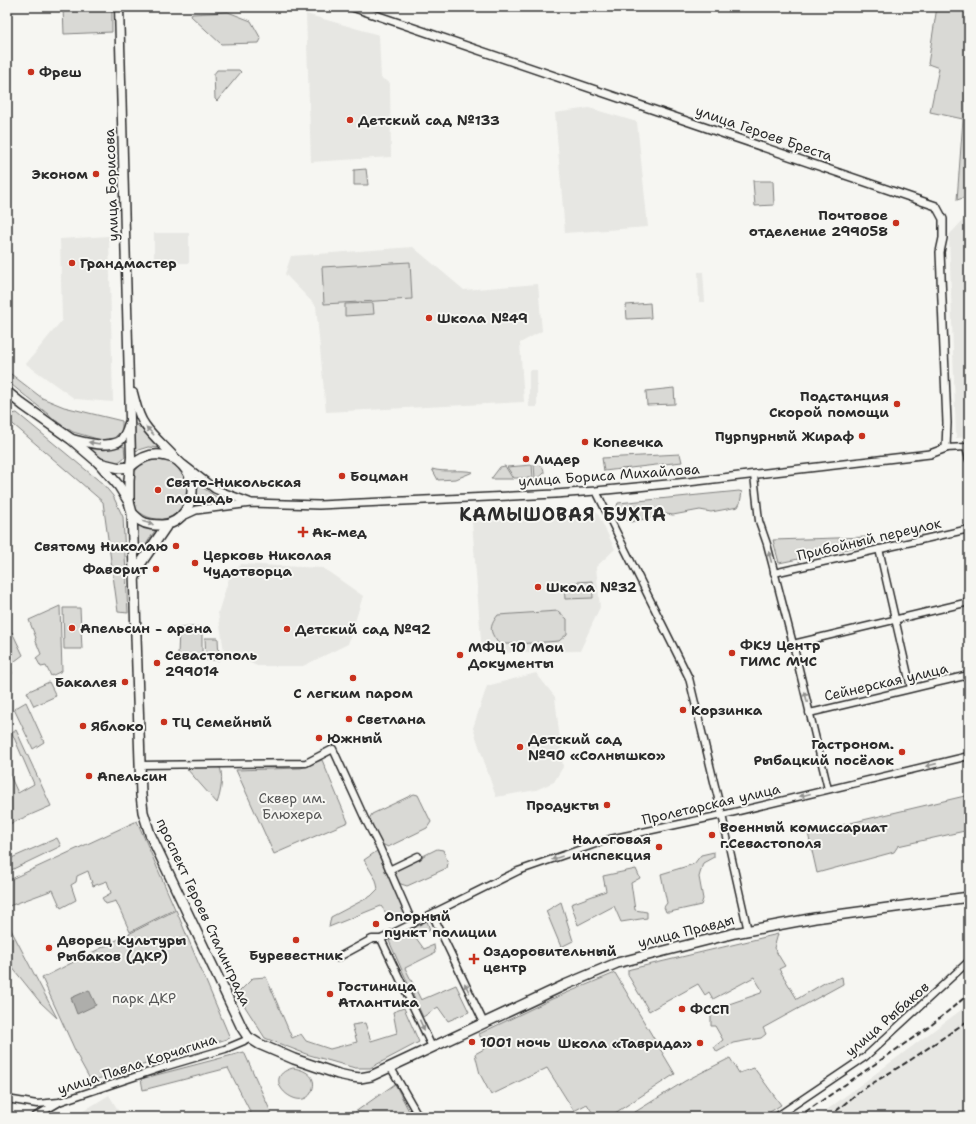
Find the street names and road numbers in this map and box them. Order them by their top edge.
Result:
street label: улица Героев Бреста [693,101,835,165]
street label: улица Борисова [100,128,122,242]
street label: улица Бориса Михайлова [518,460,701,490]
street label: Прибойный переулок [795,513,943,564]
street label: Сейнерская улица [822,659,950,705]
street label: Пролетарская улица [640,779,782,829]
street label: проспект Героев Сталинграда [153,815,256,1009]
street label: улица Правды [636,910,736,952]
street label: улица Рыбаков [841,978,933,1060]
street label: улица Павла Корчагина [55,1030,219,1098]

